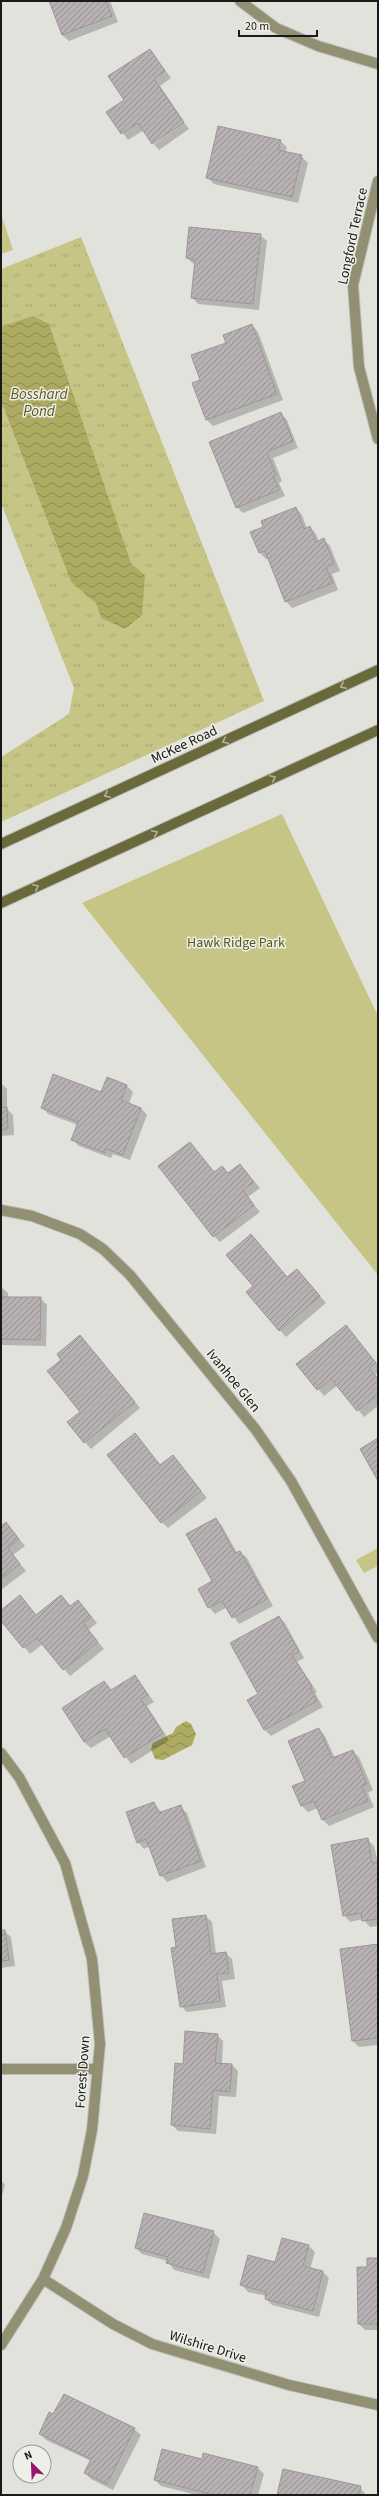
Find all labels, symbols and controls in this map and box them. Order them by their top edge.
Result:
scale bar [239,12,317,38]
text: 20 m [245,18,269,35]
street label: Longford Terrace [333,186,373,287]
water label: Bosshard Pond [10,384,69,422]
one-way arrow [339,681,347,689]
street label: McKee Road [148,721,221,769]
one-way arrow [221,736,229,744]
one-way arrow [268,775,276,783]
one-way arrow [103,790,111,798]
one-way arrow [151,829,158,837]
one-way arrow [32,884,40,892]
park label: Hawk Ridge Park [187,933,285,953]
street label: Ivanhoe Glen [201,1345,265,1417]
street label: Forest Down [70,2035,96,2109]
street label: Wilshire Drive [167,2326,249,2368]
north arrow [12,2444,52,2484]
text: N [22,2447,35,2464]

